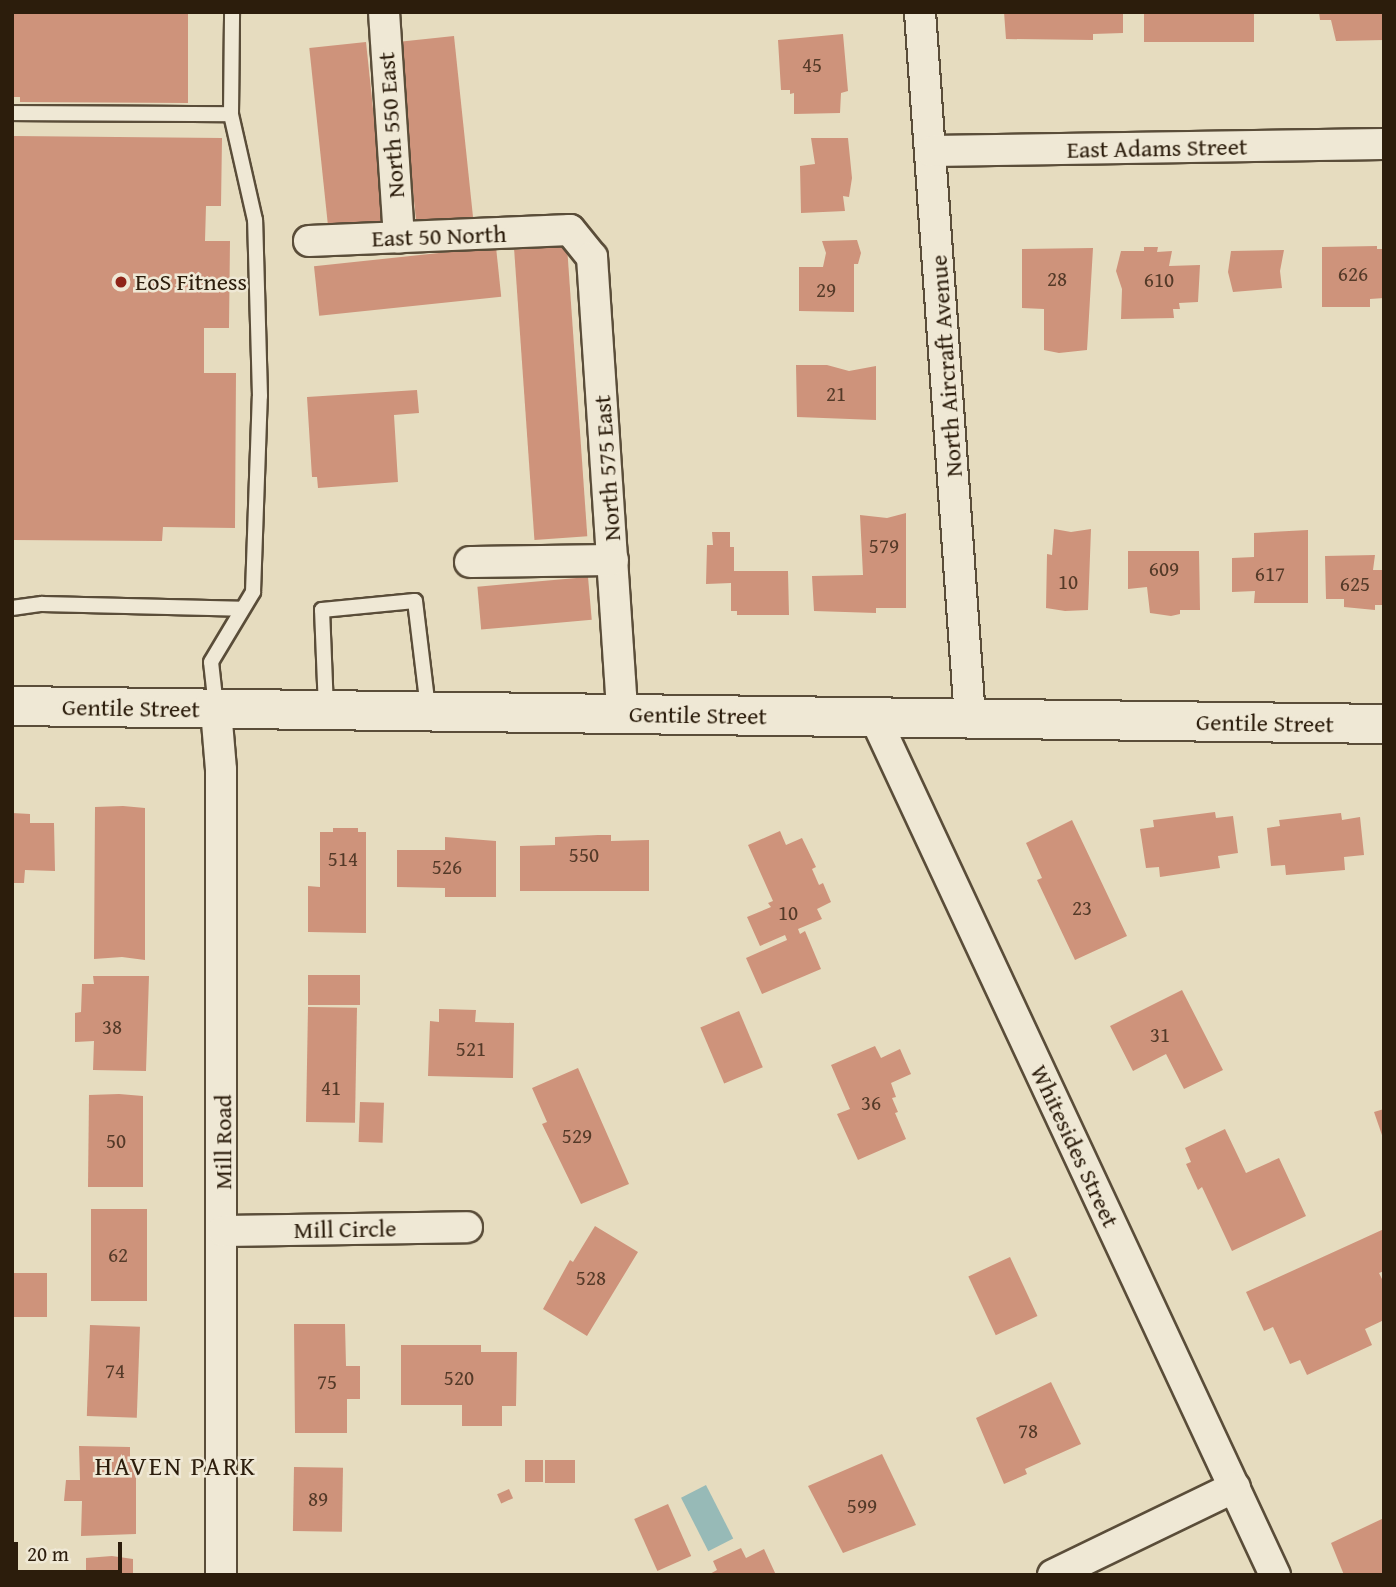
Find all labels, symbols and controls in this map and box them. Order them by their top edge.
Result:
street label: North 550 East [372,51,410,199]
house number: 45 [802,52,822,78]
street label: East Adams Street [1066,132,1248,164]
street label: East 50 North [371,219,507,253]
street label: North Aircraft Avenue [924,254,968,478]
house number: 626 [1338,261,1368,287]
house number: 28 [1047,266,1067,292]
house number: 610 [1144,267,1174,293]
place label: EoS Fitness [135,268,247,296]
marker: EoS Fitness [113,274,129,290]
house number: 29 [816,277,836,303]
house number: 21 [826,381,846,407]
street label: North 575 East [588,394,626,542]
house number: 579 [869,533,899,559]
house number: 609 [1149,556,1179,582]
house number: 617 [1255,561,1285,587]
house number: 10 [1058,569,1078,595]
house number: 625 [1340,571,1370,597]
street label: Gentile Street [62,692,200,724]
street label: Gentile Street [629,699,767,731]
street label: Gentile Street [1196,707,1334,739]
house number: 550 [569,842,599,868]
house number: 514 [328,846,358,872]
house number: 526 [432,854,462,880]
house number: 23 [1072,895,1092,921]
house number: 10 [778,900,798,926]
house number: 38 [102,1014,122,1040]
house number: 31 [1150,1022,1170,1048]
house number: 521 [456,1036,486,1062]
street label: Whitesides Street [1025,1060,1125,1232]
house number: 41 [321,1075,341,1101]
house number: 36 [861,1090,881,1116]
street label: Mill Road [209,1094,237,1190]
house number: 529 [562,1123,592,1149]
house number: 50 [106,1128,126,1154]
street label: Mill Circle [293,1214,397,1244]
house number: 62 [108,1242,128,1268]
house number: 528 [576,1265,606,1291]
house number: 74 [105,1358,125,1384]
house number: 520 [444,1365,474,1391]
house number: 75 [317,1369,337,1395]
house number: 78 [1018,1418,1038,1444]
district label: HAVEN PARK [96,1450,256,1482]
house number: 89 [308,1486,328,1512]
house number: 599 [847,1493,877,1519]
scale bar [18,1528,126,1572]
text: 20 m [27,1538,69,1569]

